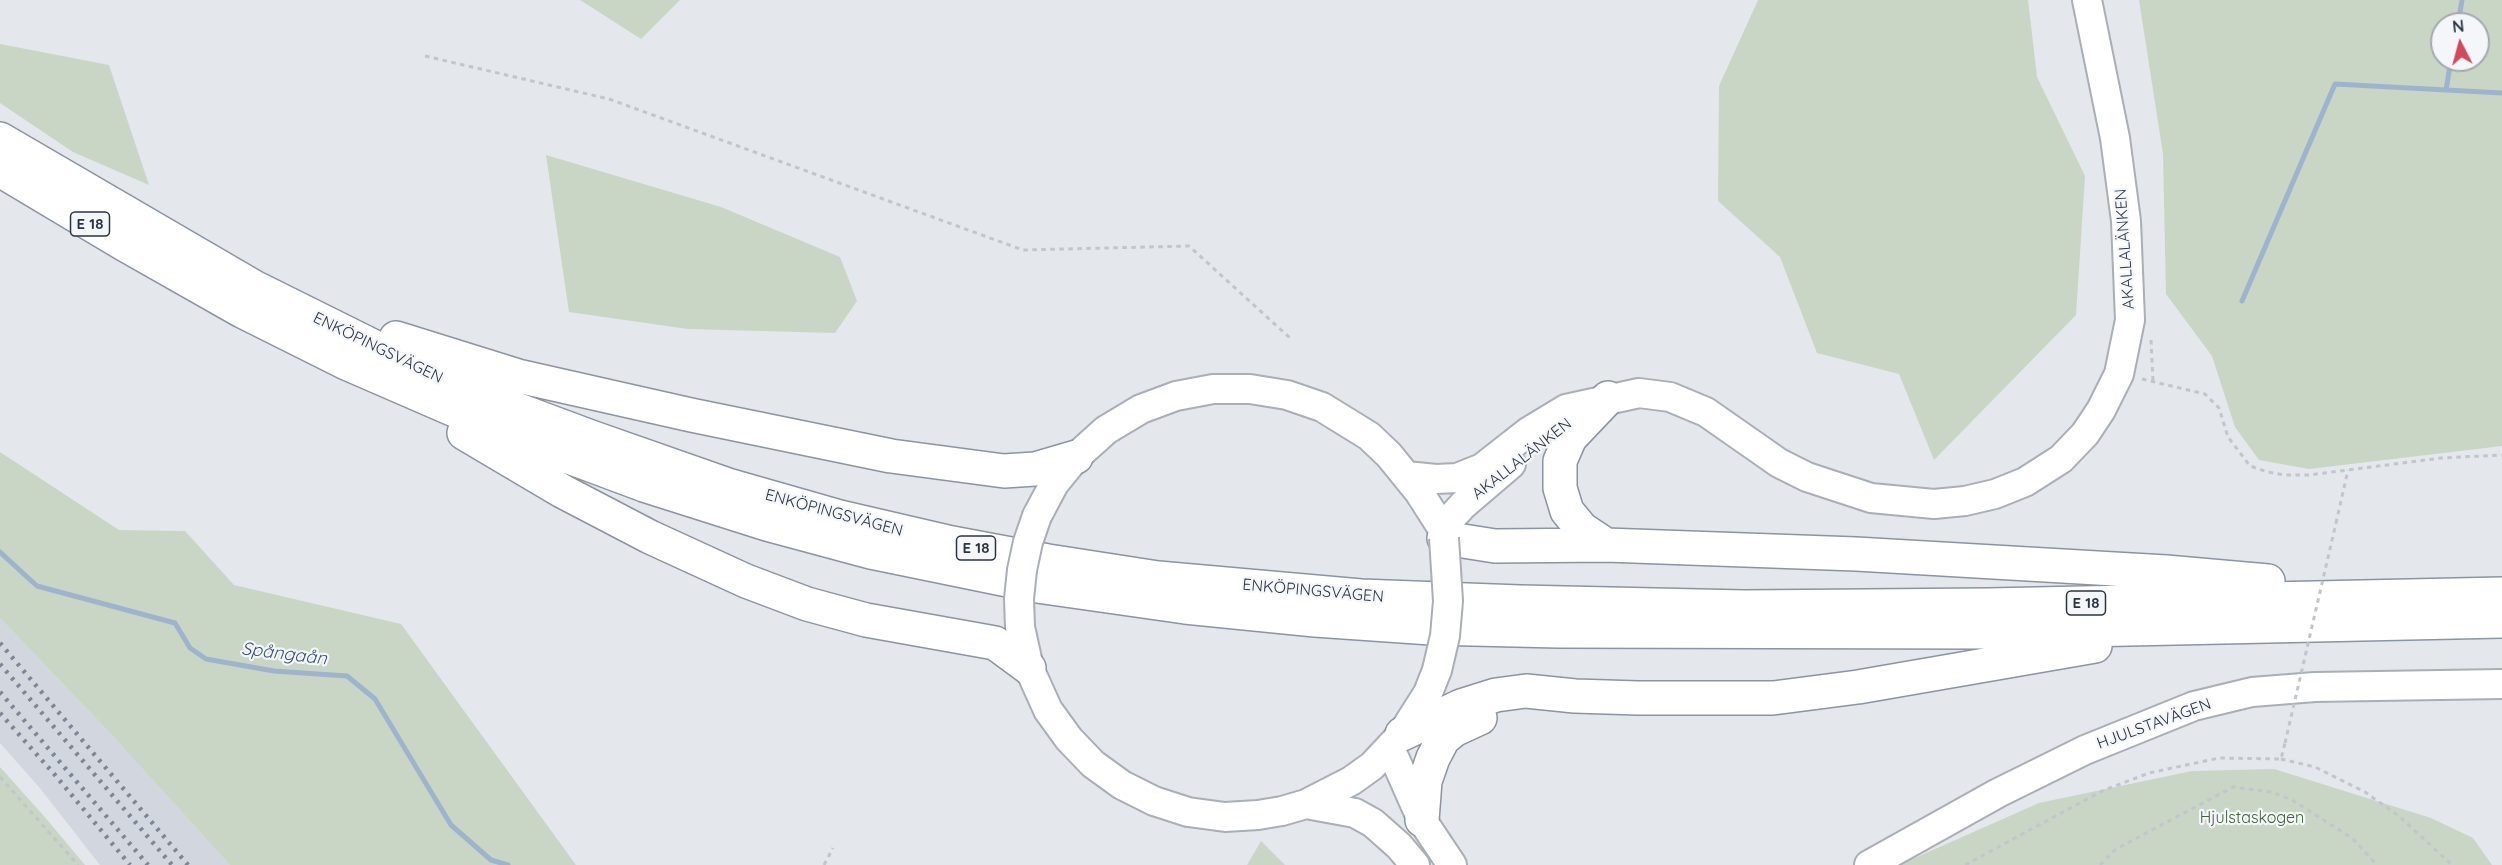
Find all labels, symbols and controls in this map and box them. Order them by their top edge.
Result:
north arrow [2430,12,2490,72]
text: N [2451,16,2465,37]
street label: AKALLALÄNKEN [2111,188,2139,310]
road number: E 18 [70,212,110,236]
street label: ENKÖPINGSVÄGEN [310,308,446,388]
street label: AKALLALÄNKEN [1468,414,1576,504]
street label: ENKÖPINGSVÄGEN [763,485,905,541]
road number: E 18 [956,536,996,560]
street label: ENKÖPINGSVÄGEN [1241,575,1385,607]
road number: E 18 [2066,591,2106,615]
water label: Spångaån [240,638,328,670]
street label: HJULSTAVÄGEN [2094,694,2214,754]
park label: Hjulstaskogen [2200,808,2304,828]

